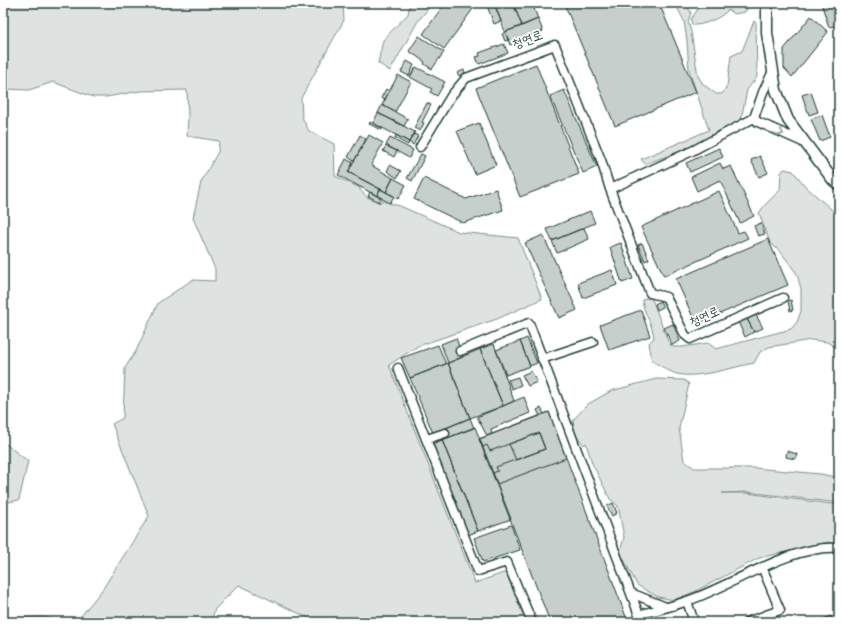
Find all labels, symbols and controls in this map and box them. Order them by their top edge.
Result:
street label: 청연로 [511,29,545,53]
one-way arrow [777,128,784,136]
street label: 청연로 [688,305,722,331]

